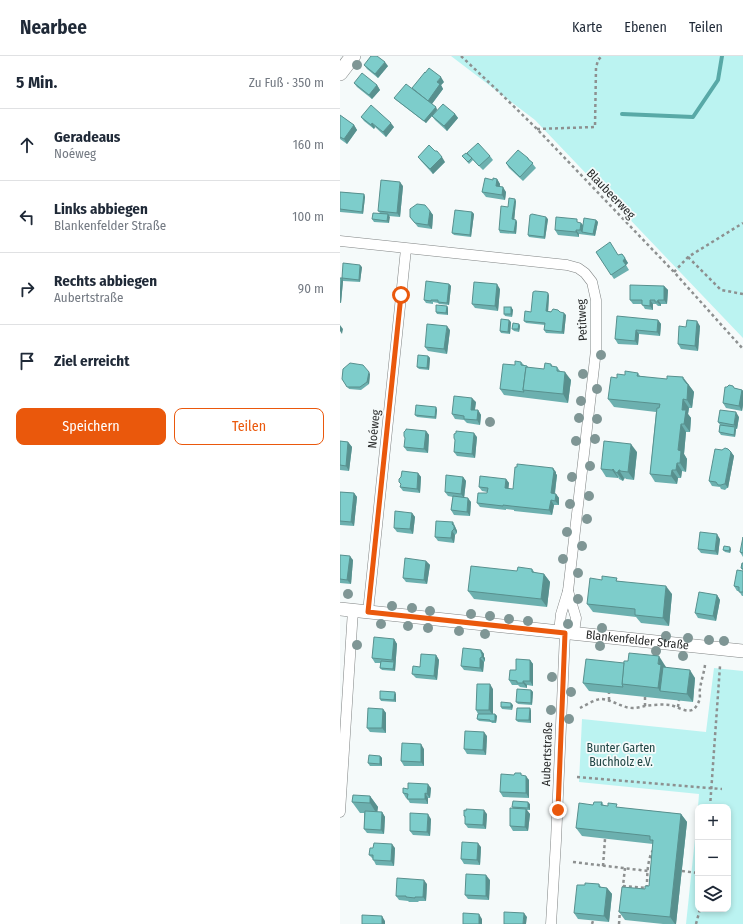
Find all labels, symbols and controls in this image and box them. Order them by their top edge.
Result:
text: Nearbee [20,16,87,39]
text: Karte [572,19,602,36]
text: Ebenen [624,19,667,36]
text: Teilen [689,19,723,36]
text: 5 Min. [16,72,57,93]
text: Zu Fuß · 350 m [249,75,324,90]
text: Geradeaus [54,128,120,146]
icon: ahead [16,134,38,156]
text: 160 m [293,137,324,152]
text: Noéweg [54,146,96,161]
street label: Blaubeerweg [584,166,638,222]
text: Links abbiegen [54,200,148,218]
icon: left [16,206,38,228]
text: 100 m [292,209,324,224]
text: Blankenfelder Straße [54,218,166,233]
text: Rechts abbiegen [54,272,157,290]
icon: right [16,278,38,300]
text: 90 m [298,281,324,296]
route start [392,286,410,304]
text: Aubertstraße [54,290,123,305]
street label: Petitweg [574,298,590,341]
icon: arrive [16,350,38,372]
text: Ziel erreicht [54,352,129,370]
button: Speichern [16,408,166,445]
button: Teilen [174,408,324,445]
street label: Noéweg [365,409,383,449]
street label: Blankenfelder Straße [585,628,690,652]
street label: Aubertstraße [539,722,555,786]
park label: Bunter Garten Buchholz e.V. [587,741,655,769]
route end [549,801,567,819]
map controls [695,804,731,912]
button: + [695,804,731,840]
button: − [695,840,731,876]
button: layers [695,876,731,912]

